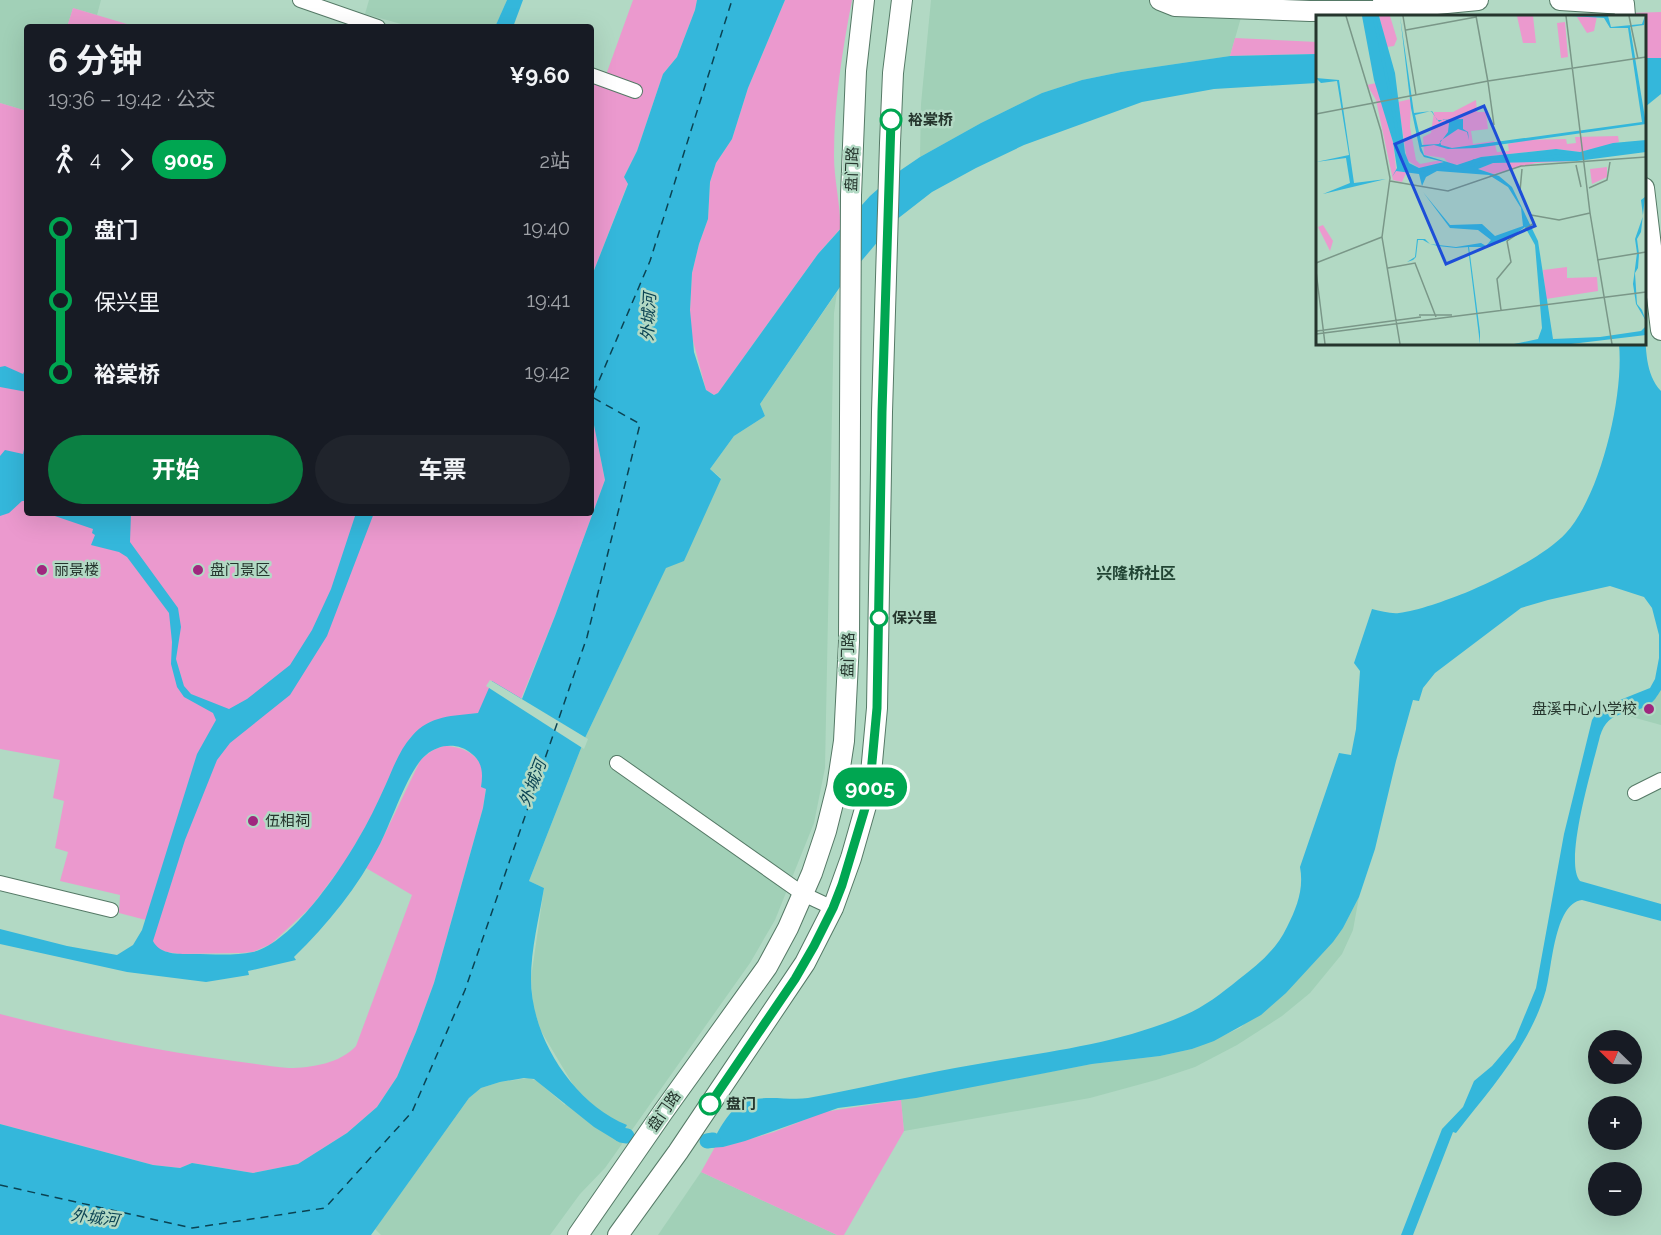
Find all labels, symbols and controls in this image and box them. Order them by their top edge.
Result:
inset map [1316,15,1646,345]
text: 6 分钟 [48,41,142,80]
text: ¥9.60 [510,62,570,88]
text: 19:36 – 19:42 · 公交 [48,87,216,111]
marker: 裕棠桥 [880,109,902,131]
place label: 裕棠桥 [908,111,953,129]
icon: walk [48,143,81,176]
icon: forward [110,143,143,176]
street label: 盘门路 [842,146,862,192]
text: 4 [90,147,101,171]
text: 9005 [164,147,214,172]
text: 2站 [540,149,570,173]
text: 19:40 [523,216,570,240]
text: 盘门 [94,217,138,243]
text: 19:41 [526,288,570,312]
text: 保兴里 [94,289,160,315]
water label: 外城河 [638,290,659,341]
text: 19:42 [525,360,570,384]
text: 裕棠桥 [94,361,160,387]
button: 开始 [48,435,303,504]
button: 车票 [315,435,570,504]
place label: 丽景楼 [54,561,99,579]
place label: 盘门景区 [210,561,270,579]
marker: 丽景楼 [35,563,49,577]
marker: 盘门景区 [191,563,205,577]
district label: 兴隆桥社区 [1096,564,1176,583]
marker: 保兴里 [870,609,888,627]
place label: 保兴里 [892,609,937,627]
street label: 盘门路 [839,632,857,678]
place label: 盘溪中心小学校 [1532,700,1637,718]
marker: 盘溪中心小学校 [1642,702,1656,716]
water label: 外城河 [515,755,551,809]
line badge: 9005 [828,768,912,806]
text: 9005 [845,775,895,800]
place label: 伍相祠 [265,812,310,830]
marker: 伍相祠 [246,814,260,828]
north arrow [1588,1030,1642,1084]
map controls [1588,1030,1642,1216]
street label: 盘门路 [644,1087,684,1135]
marker: 盘门 [699,1093,721,1115]
place label: 盘门 [726,1095,756,1113]
button: + [1588,1096,1642,1150]
button: − [1588,1162,1642,1216]
water label: 外城河 [70,1205,123,1230]

